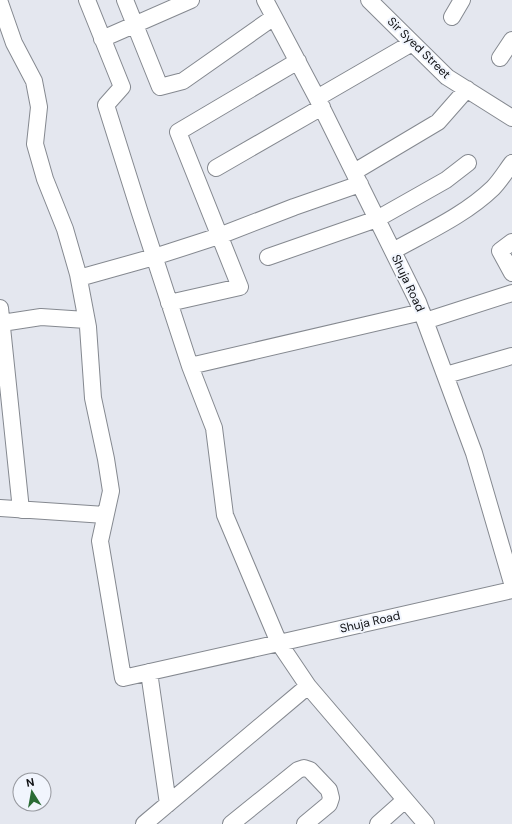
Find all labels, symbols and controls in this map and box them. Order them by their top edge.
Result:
street label: Sir Syed Street [384,14,454,82]
street label: Shuja Road [388,252,428,314]
street label: Shuja Road [338,607,402,637]
north arrow [12,772,52,812]
text: N [25,775,35,790]

